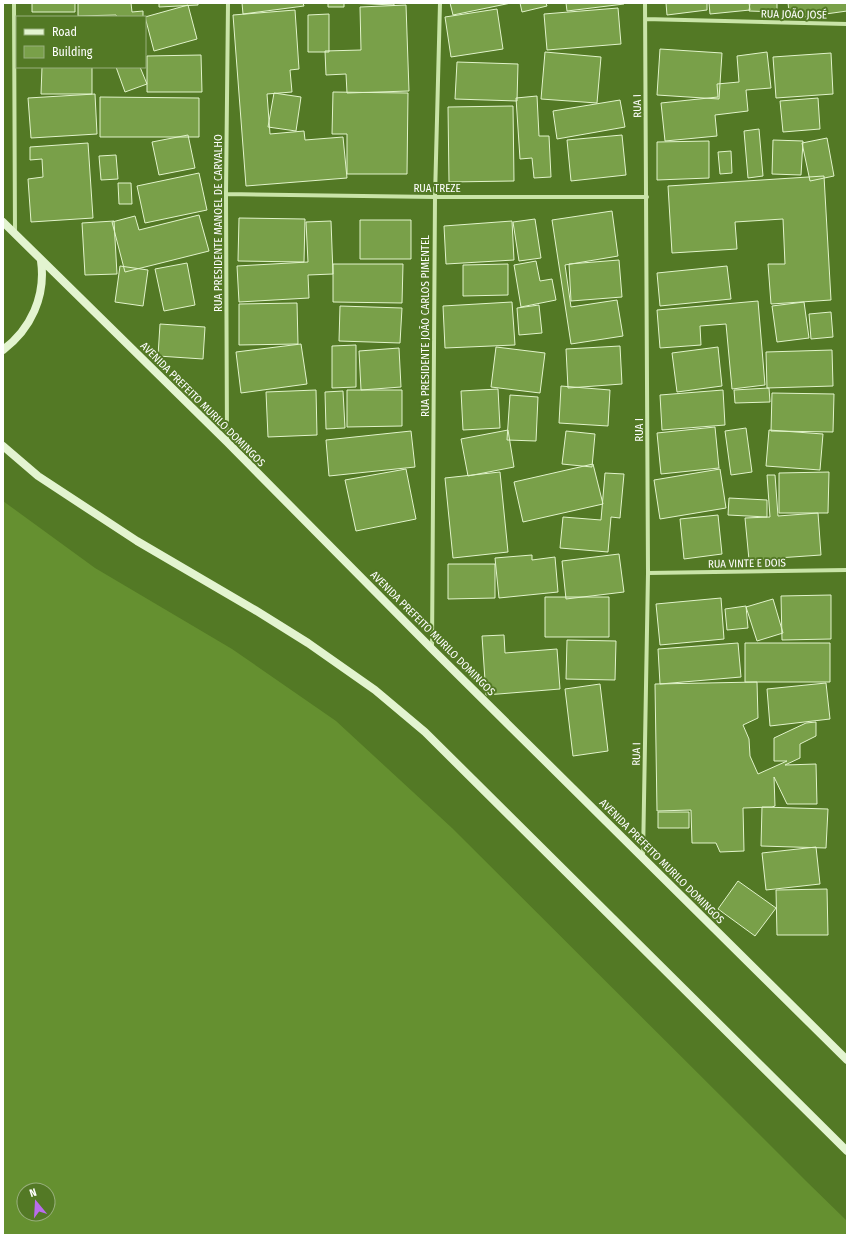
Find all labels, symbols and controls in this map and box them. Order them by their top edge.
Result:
street label: RUA JOÃO JOSÉ [761,6,827,22]
legend [16,16,146,68]
text: Road [52,25,77,39]
text: Building [52,45,93,59]
street label: RUA I [631,94,644,118]
street label: RUA PRESIDENTE MANOEL DE CARVALHO [212,134,225,312]
street label: RUA TREZE [413,182,461,195]
street label: RUA PRESIDENTE JOÃO CARLOS PIMENTEL [419,235,432,417]
street label: AVENIDA PREFEITO MURILO DOMINGOS [138,339,268,470]
street label: RUA I [633,418,646,442]
street label: RUA VINTE E DOIS [708,556,787,571]
street label: AVENIDA PREFEITO MURILO DOMINGOS [368,568,498,699]
street label: RUA I [630,742,643,766]
street label: AVENIDA PREFEITO MURILO DOMINGOS [597,796,727,927]
north arrow [16,1182,56,1222]
text: N [28,1186,38,1200]

